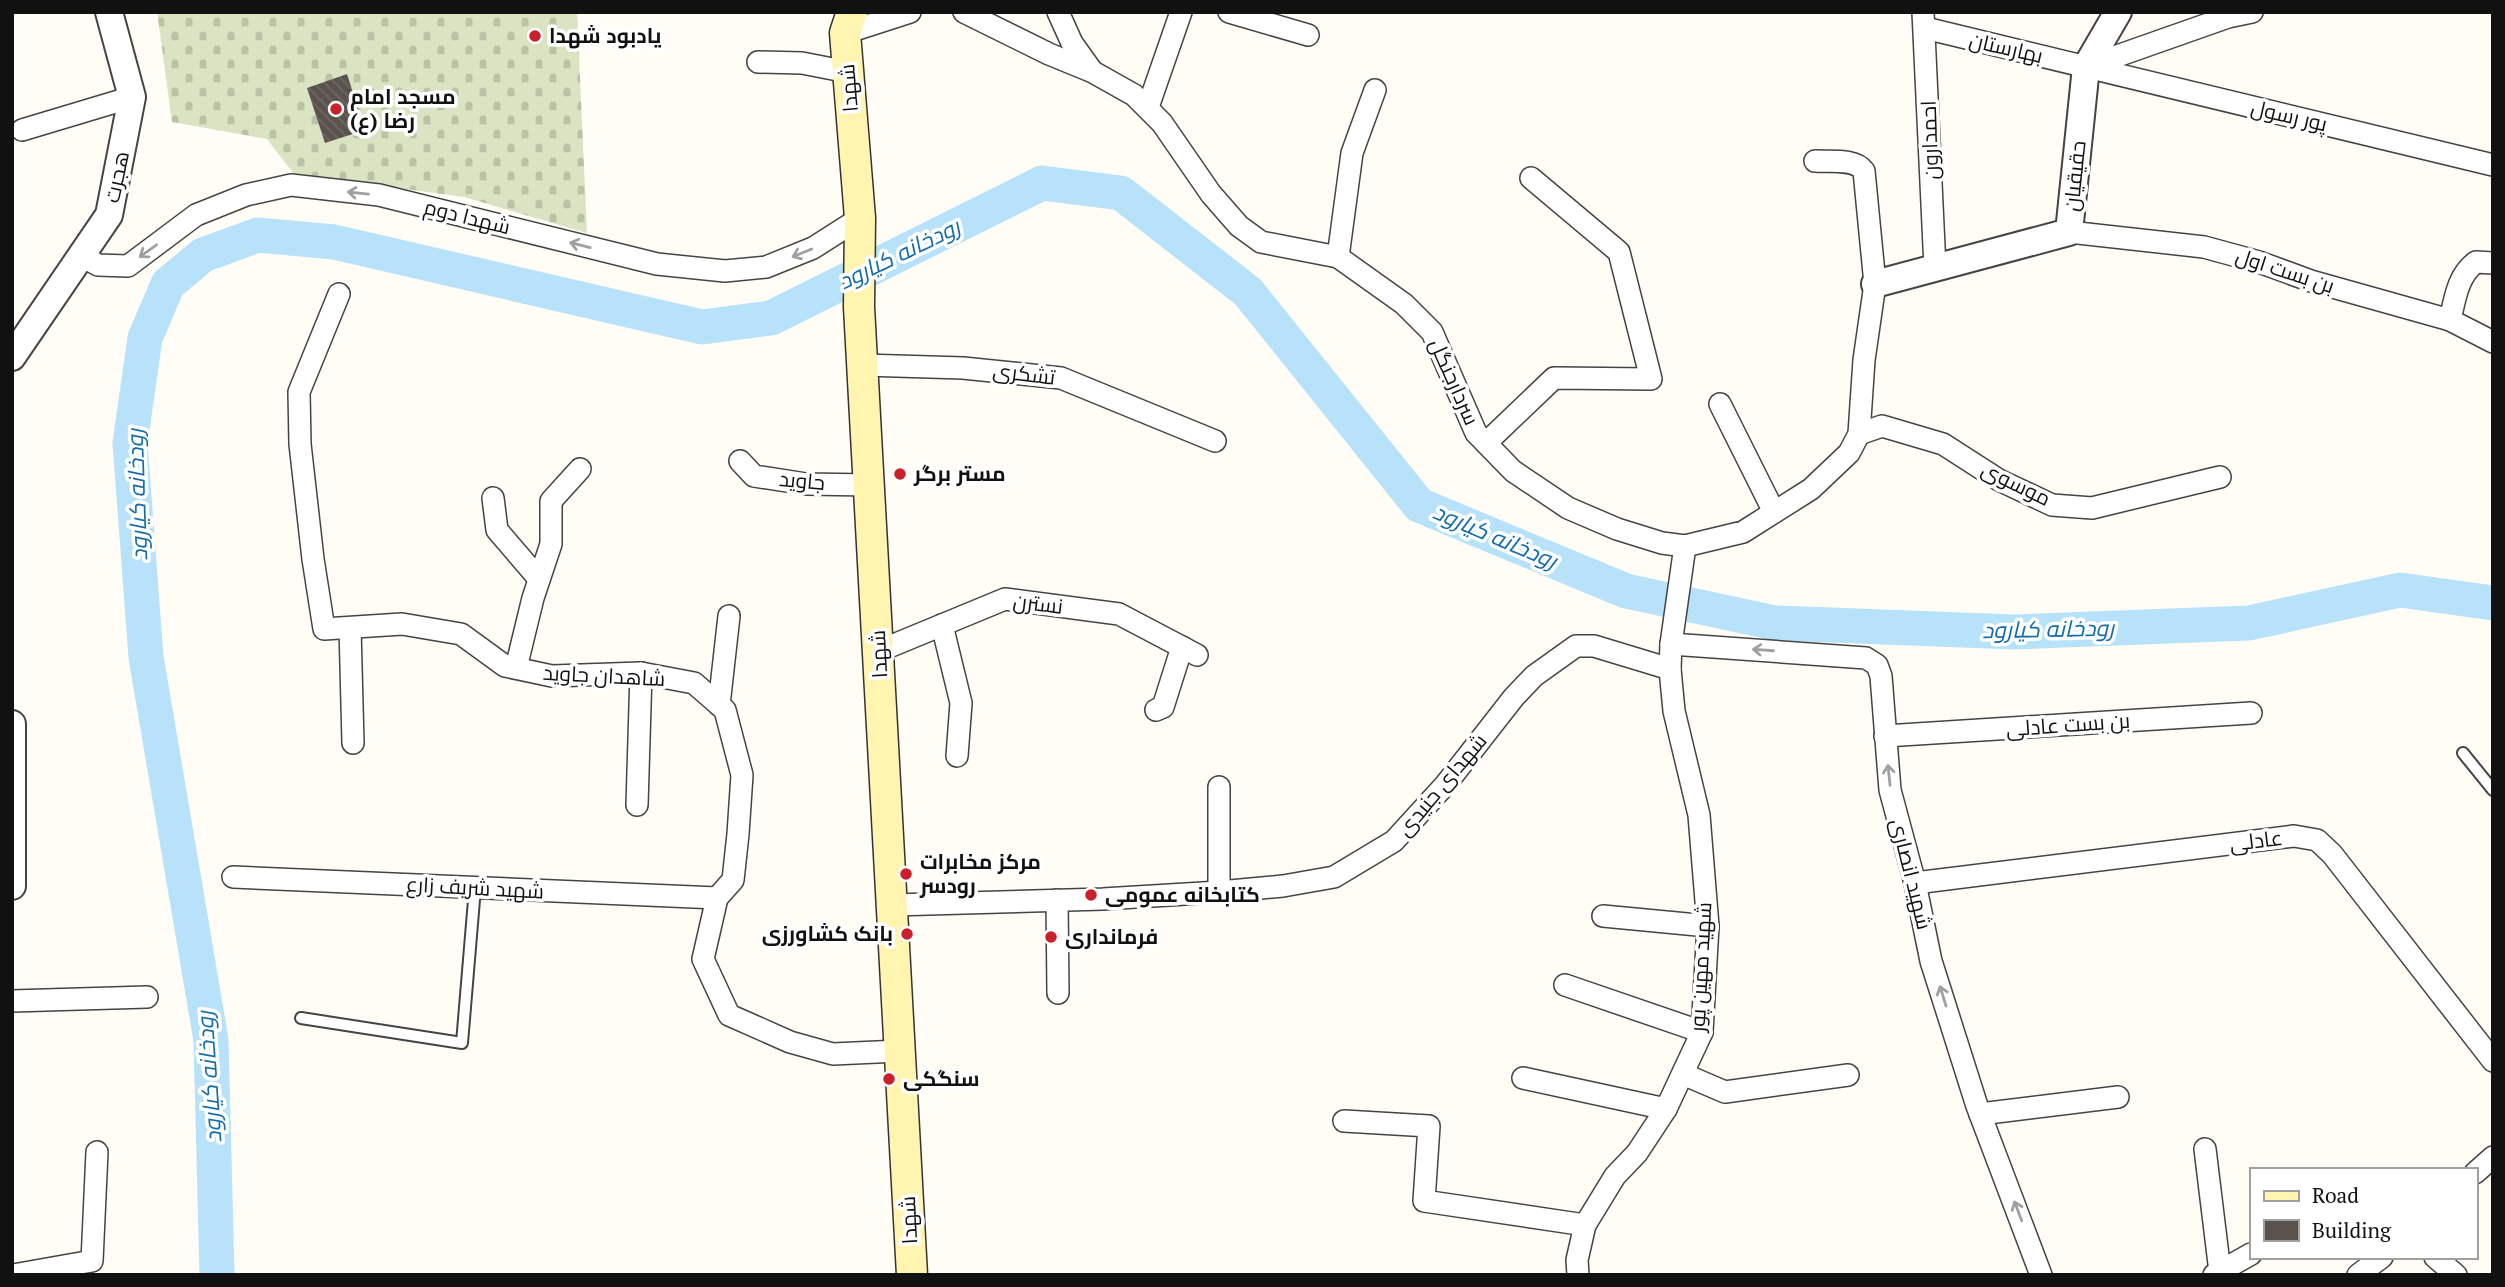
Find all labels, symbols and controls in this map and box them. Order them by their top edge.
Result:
place label: یادبود شهدا [549,21,662,49]
street label: بهارستان [1967,25,2046,69]
marker: یادبود شهدا [527,28,543,44]
street label: شهدا [832,63,864,113]
place label: مسجد امام رضا (ع) [350,82,456,135]
street label: پور رسول [2248,93,2330,138]
street label: احمدارون [1914,100,1944,180]
marker: مسجد امام رضا (ع) [328,101,344,117]
street label: حقیقیان [2056,139,2092,213]
street label: هجرت [97,148,135,205]
one-way arrow [348,186,370,199]
street label: شهدا دوم [421,192,513,241]
water label: رودخانه کیارود [833,210,967,296]
one-way arrow [569,237,592,251]
street label: بن بست اول [2232,241,2338,299]
one-way arrow [139,244,158,258]
one-way arrow [791,247,813,260]
street label: سردارجنگل [1423,334,1486,429]
street label: تشکری [991,355,1057,391]
water label: رودخانه کیارود [119,427,154,561]
street label: موسوی [1977,454,2056,512]
place label: مستر برگر [913,459,1006,487]
street label: جاوید [778,464,826,496]
marker: مستر برگر [892,466,908,482]
water label: رودخانه کیارود [1428,496,1564,576]
street label: نسترن [1012,586,1065,620]
water label: رودخانه کیارود [1982,612,2116,645]
street label: شهدا [863,629,893,679]
one-way arrow [1752,643,1775,656]
street label: شاهدان جاوید [542,658,666,692]
street label: بن بست عادلی [2005,706,2131,742]
street label: شهدای جنیدی [1390,727,1492,842]
one-way arrow [1882,764,1895,787]
street label: شهید انصاری [1885,815,1939,932]
street label: عادلی [2228,823,2284,857]
place label: مرکز مخابرات رودسر [919,847,1041,899]
marker: مرکز مخابرات رودسر [898,866,914,882]
street label: شهید شریف زارع [405,869,545,906]
place label: کتابخانه عمومى [1105,880,1260,908]
marker: کتابخانه عمومى [1083,887,1099,903]
street label: شهید مهین پور [1683,901,1718,1034]
place label: بانک کشاورزى [762,919,893,947]
place label: فرماندارى [1065,922,1158,950]
marker: بانک کشاورزى [899,926,915,942]
marker: فرماندارى [1043,929,1059,945]
one-way arrow [1935,985,1948,1007]
water label: رودخانه کیارود [188,1008,229,1144]
place label: سنگکى [903,1064,980,1092]
marker: سنگکى [881,1071,897,1087]
legend [2250,1168,2477,1259]
text: Road [2312,1181,2359,1209]
street label: شهدا [893,1195,923,1245]
one-way arrow [2010,1200,2023,1222]
text: Building [2312,1216,2392,1244]

